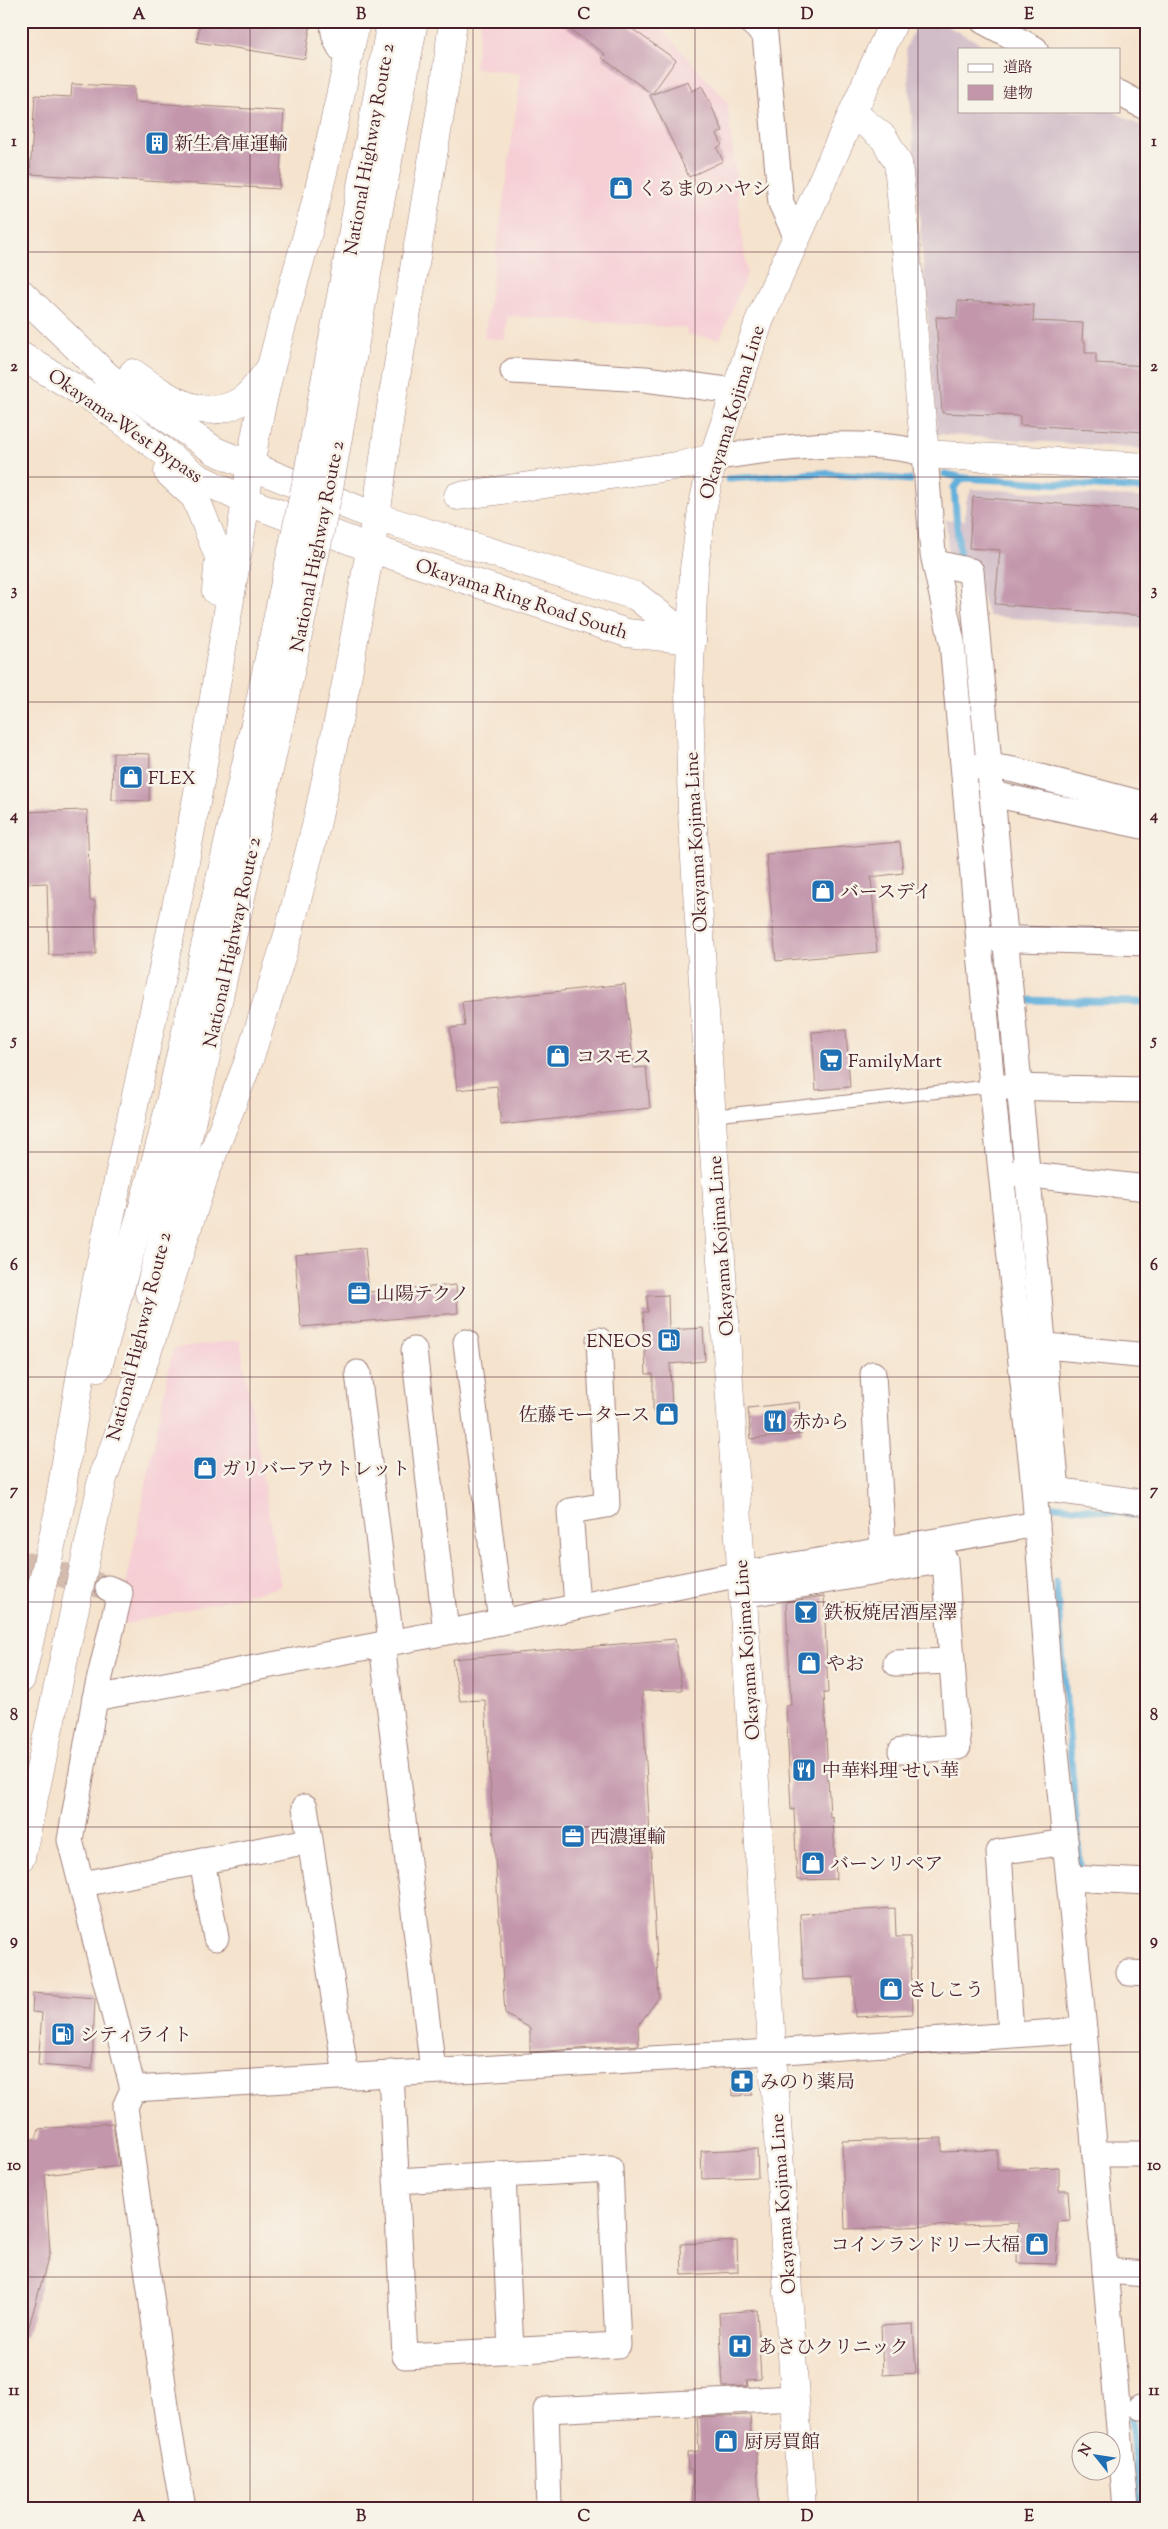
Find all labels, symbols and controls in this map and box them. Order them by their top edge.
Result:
text: A [133,4,146,27]
text: B [356,4,366,27]
text: C [578,4,591,27]
text: D [801,4,814,27]
text: E [1024,4,1034,27]
street label: National Highway Route 2 [339,41,402,257]
legend [958,48,1120,112]
text: 道路 [1003,58,1033,79]
text: 建物 [1003,84,1033,105]
building icon: 新生倉庫運輸 [144,130,170,156]
text: 1 [11,131,17,154]
text: 1 [1151,131,1157,154]
place label: 新生倉庫運輸 [174,132,288,159]
shop icon: くるまのハヤシ [608,175,634,201]
place label: くるまのハヤシ [638,177,771,204]
street label: Okayama Kojima Line [694,322,773,503]
text: 2 [10,356,18,379]
text: 2 [1150,356,1158,379]
street label: Okayama-West Bypass [42,363,207,491]
street label: National Highway Route 2 [285,438,352,654]
street label: Okayama Ring Road South [411,553,631,648]
text: 3 [11,580,18,603]
text: 3 [1151,580,1158,603]
street label: Okayama Kojima Line [679,751,716,933]
shop icon: FLEX [118,764,144,790]
place label: FLEX [148,766,196,793]
text: 4 [9,805,18,828]
text: 4 [1149,805,1158,828]
street label: National Highway Route 2 [198,835,269,1050]
shop icon: バースデイ [810,878,836,904]
place label: バースデイ [840,880,932,907]
text: 5 [9,1030,17,1053]
text: 5 [1149,1030,1157,1053]
shop icon: コスモス [545,1043,571,1069]
place label: コスモス [576,1045,652,1072]
supermarket icon: FamilyMart [818,1047,844,1073]
place label: FamilyMart [848,1049,942,1076]
street label: Okayama Kojima Line [703,1155,742,1337]
street label: National Highway Route 2 [101,1229,180,1444]
text: 6 [10,1255,18,1278]
text: 6 [1150,1255,1158,1278]
office icon: 山陽テクノ [346,1280,372,1306]
place label: 山陽テクノ [376,1282,470,1309]
fuel station icon: ENEOS [656,1327,682,1353]
place label: ENEOS [586,1329,652,1356]
shop icon: 佐藤モータース [654,1401,680,1427]
place label: 佐藤モータース [519,1403,650,1430]
restaurant icon: 赤から [762,1408,788,1434]
place label: 赤から [792,1410,849,1437]
shop icon: ガリバーアウトレット [192,1455,218,1481]
place label: ガリバーアウトレット [222,1457,410,1484]
text: 7 [10,1480,19,1503]
text: 7 [1150,1480,1159,1503]
street label: Okayama Kojima Line [729,1559,768,1741]
bar icon: 鉄板焼居酒屋澤 [793,1599,819,1625]
place label: 鉄板焼居酒屋澤 [824,1601,957,1628]
shop icon: やお [796,1650,822,1676]
place label: やお [826,1652,864,1679]
text: 8 [10,1705,18,1728]
text: 8 [1150,1705,1158,1728]
restaurant icon: 中華料理 せい華 [791,1757,817,1783]
place label: 中華料理 せい華 [822,1759,959,1786]
office icon: 西濃運輸 [560,1823,586,1849]
place label: 西濃運輸 [590,1825,666,1852]
shop icon: バーンリペア [800,1850,826,1876]
place label: バーンリペア [830,1852,943,1879]
text: 9 [10,1930,18,1953]
text: 9 [1150,1930,1158,1953]
shop icon: さしこう [878,1976,904,2002]
place label: さしこう [908,1978,984,2005]
fuel station icon: シティライト [50,2021,76,2047]
place label: シティライト [80,2023,192,2050]
pharmacy icon: みのり薬局 [729,2068,755,2094]
place label: みのり薬局 [760,2070,855,2097]
street label: Okayama Kojima Line [765,2113,804,2295]
text: 10 [7,2155,21,2178]
text: 10 [1147,2155,1161,2178]
shop icon: コインランドリー大福 [1024,2231,1050,2257]
place label: コインランドリー大福 [831,2233,1020,2260]
hospital icon: あさひクリニック [727,2333,753,2359]
place label: あさひクリニック [758,2335,909,2362]
text: 11 [9,2380,20,2403]
text: 11 [1149,2380,1160,2403]
shop icon: 厨房買館 [713,2428,739,2454]
place label: 厨房買館 [744,2430,820,2457]
north arrow [1070,2432,1120,2482]
text: N [1075,2441,1098,2460]
text: A [133,2506,146,2529]
text: B [356,2506,366,2529]
text: C [578,2506,591,2529]
text: D [801,2506,814,2529]
text: E [1024,2506,1034,2529]

